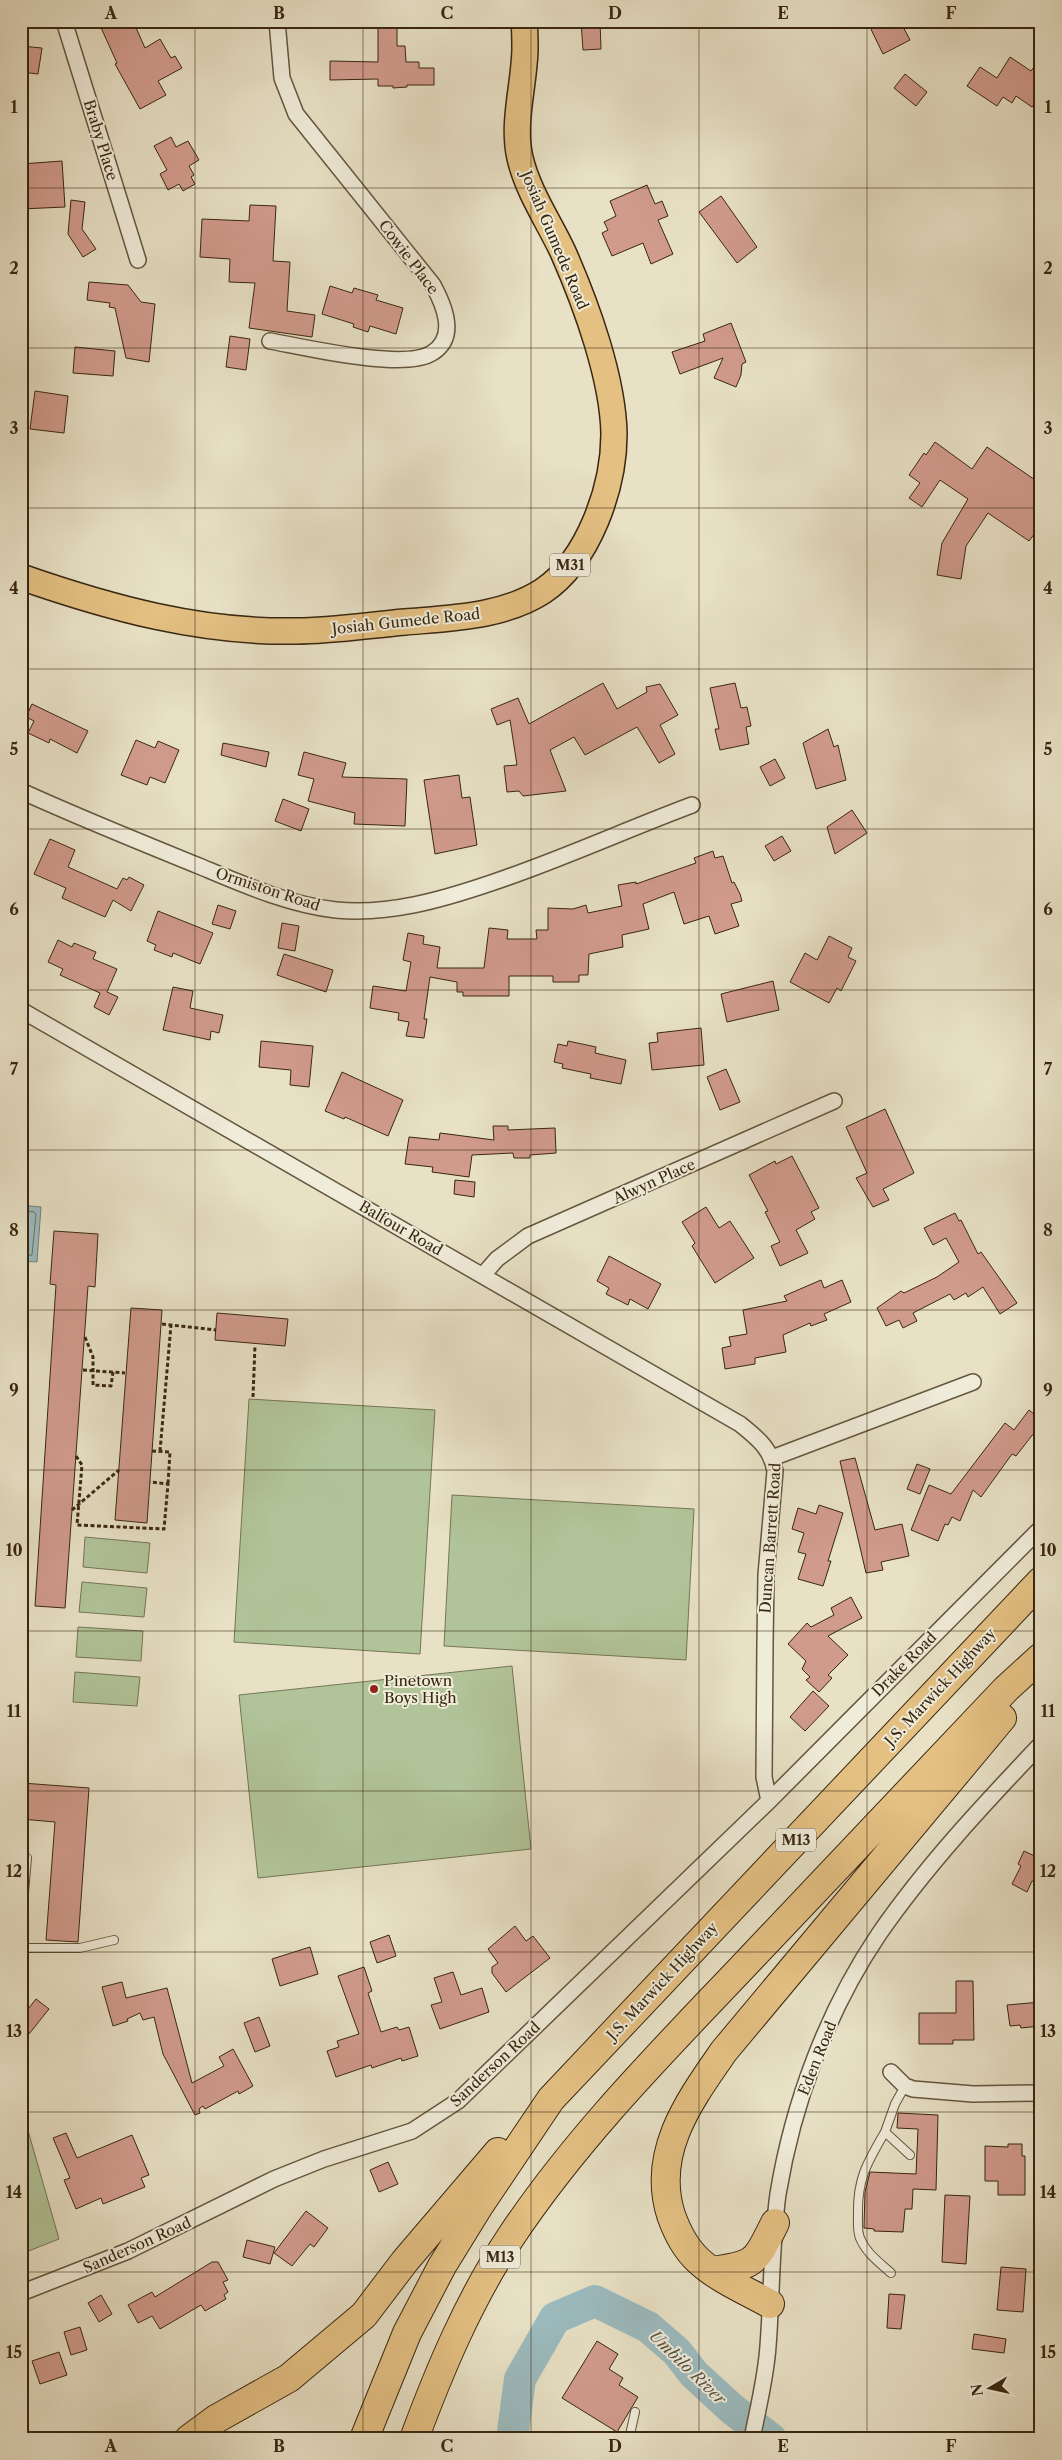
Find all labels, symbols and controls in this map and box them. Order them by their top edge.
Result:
text: A [104,3,118,23]
text: B [273,3,285,23]
text: C [441,3,453,23]
text: D [608,3,622,23]
text: E [777,3,789,23]
text: F [946,3,957,23]
text: 1 [10,97,18,117]
street label: Braby Place [80,97,122,183]
text: 1 [1044,97,1052,117]
street label: Josiah Gumede Road [516,166,593,312]
street label: Cowie Place [375,216,443,298]
text: 2 [9,258,19,278]
text: 2 [1043,258,1053,278]
text: 3 [9,418,19,438]
text: 3 [1043,418,1053,438]
road number: M31 [550,554,590,576]
text: 4 [9,578,19,598]
text: 4 [1043,578,1053,598]
street label: Josiah Gumede Road [329,604,481,638]
text: 5 [10,739,19,759]
text: 5 [1044,739,1053,759]
street label: Ormiston Road [213,863,323,915]
text: 6 [9,899,19,919]
text: 6 [1043,899,1053,919]
text: 7 [10,1059,19,1079]
text: 7 [1044,1059,1053,1079]
street label: Alwyn Place [609,1154,698,1208]
street label: Balfour Road [356,1196,446,1260]
text: 8 [9,1220,19,1240]
text: 8 [1043,1220,1053,1240]
text: 9 [9,1380,19,1400]
text: 9 [1043,1380,1053,1400]
street label: Duncan Barrett Road [755,1462,785,1614]
text: 10 [5,1540,23,1560]
text: 10 [1039,1540,1057,1560]
street label: J.S. Marwick Highway [879,1623,1000,1752]
street label: Drake Road [868,1628,940,1700]
place label: Pinetown Boys High [384,1671,457,1707]
marker: Pinetown Boys High [368,1683,380,1695]
text: 11 [7,1701,22,1721]
text: 11 [1041,1701,1056,1721]
road number: M13 [776,1828,816,1852]
text: 12 [6,1861,22,1881]
text: 12 [1040,1861,1056,1881]
street label: J.S. Marwick Highway [601,1917,722,2046]
street label: Sanderson Road [446,2017,544,2111]
street label: Eden Road [794,2018,840,2098]
text: 13 [6,2021,22,2041]
text: 13 [1040,2021,1056,2041]
text: 14 [6,2182,22,2202]
text: 14 [1040,2182,1056,2202]
street label: Sanderson Road [80,2213,194,2277]
road number: M13 [480,2246,520,2268]
water label: Umbilo River [646,2326,732,2410]
text: 15 [6,2342,22,2362]
text: 15 [1040,2342,1056,2362]
north arrow [964,2362,1014,2412]
text: N [967,2383,987,2397]
text: A [104,2436,118,2456]
text: B [273,2436,285,2456]
text: C [441,2436,453,2456]
text: D [608,2436,622,2456]
text: E [777,2436,789,2456]
text: F [946,2436,957,2456]

